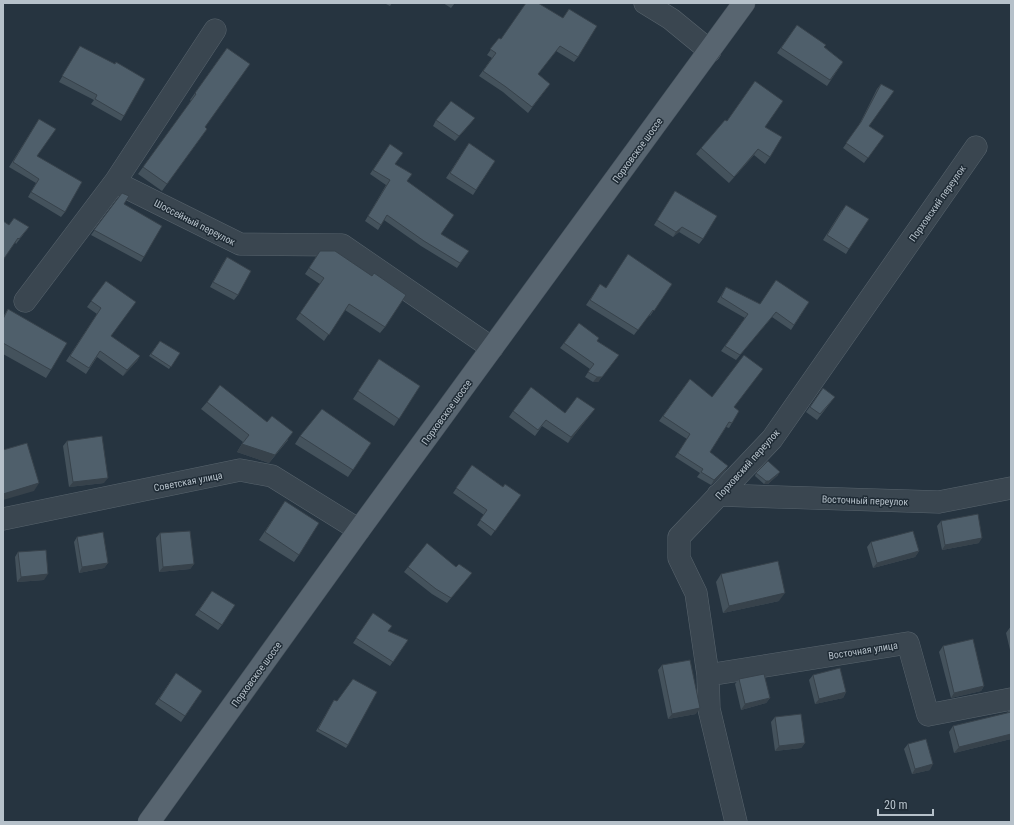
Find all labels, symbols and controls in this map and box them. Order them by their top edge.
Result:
street label: Порховское шоссе [610,115,665,185]
street label: Порховский переулок [907,163,968,244]
street label: Шоссейный переулок [152,197,237,248]
street label: Порховское шоссе [419,377,474,447]
street label: Порховский переулок [713,427,782,502]
street label: Советская улица [153,469,224,494]
street label: Восточный переулок [822,493,909,508]
street label: Порховское шоссе [229,639,284,709]
street label: Восточная улица [828,640,899,661]
scale bar [878,791,933,817]
text: 20 m [884,798,908,812]

